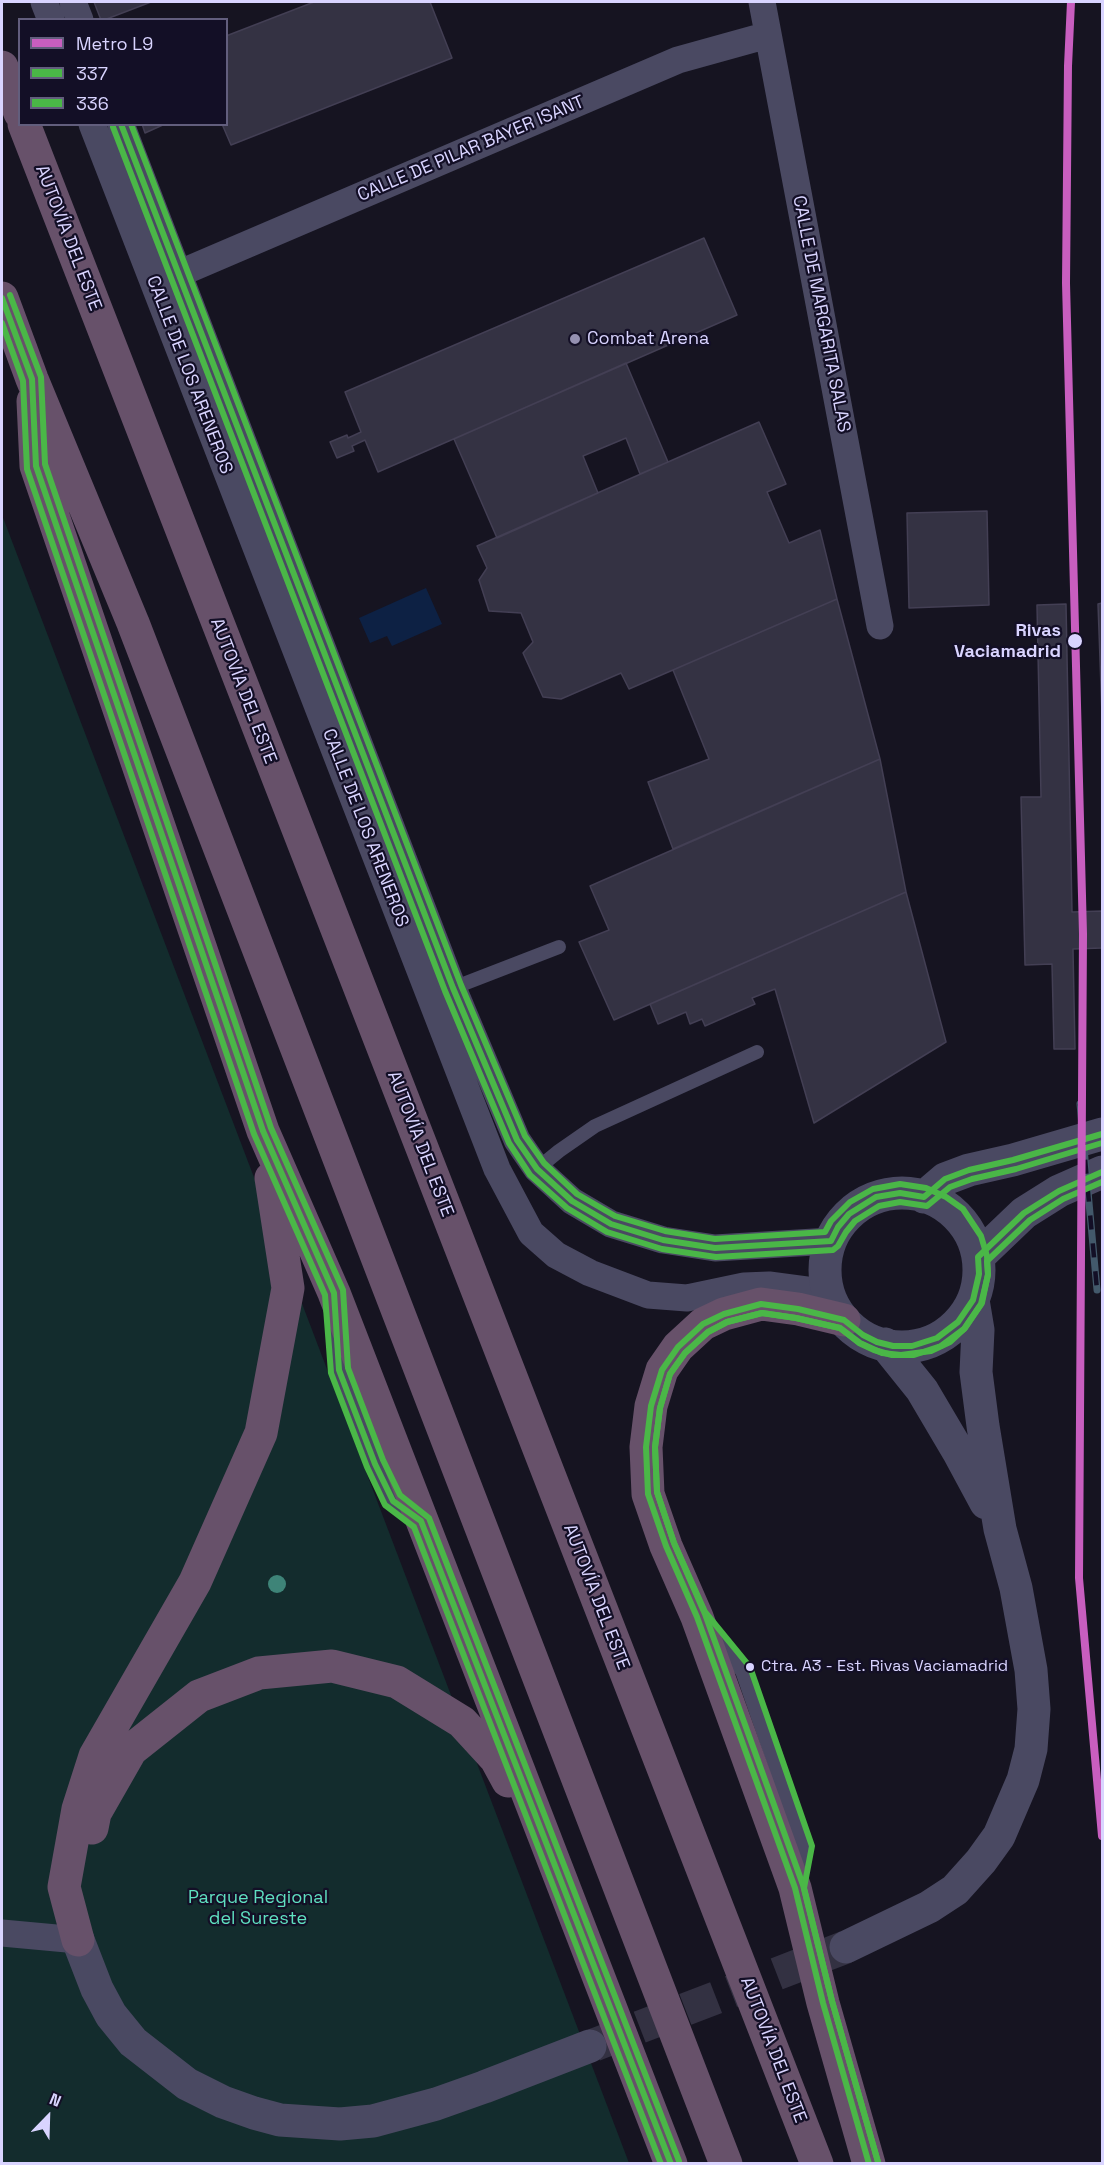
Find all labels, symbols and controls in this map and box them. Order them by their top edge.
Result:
legend [18,18,228,126]
text: Metro L9 [76,32,153,55]
text: 337 [76,62,108,85]
street label: CALLE DE PILAR BAYER ISANT [354,91,588,207]
text: 336 [76,92,109,115]
street label: AUTOVÍA DEL ESTE [30,162,106,314]
street label: CALLE DE MARGARITA SALAS [787,194,855,434]
street label: CALLE DE LOS ARENEROS [141,273,237,477]
place label: Combat Arena [587,328,709,350]
marker: Combat Arena [568,332,582,346]
street label: AUTOVÍA DEL ESTE [205,615,281,767]
place label: Rivas Vaciamadrid [954,620,1061,662]
marker: Rivas Vaciamadrid [1066,632,1084,650]
street label: CALLE DE LOS ARENEROS [317,726,413,930]
street label: AUTOVÍA DEL ESTE [382,1068,458,1220]
street label: AUTOVÍA DEL ESTE [558,1521,634,1673]
place label: Ctra. A3 - Est. Rivas Vaciamadrid [761,1657,1008,1677]
marker: Ctra. A3 - Est. Rivas Vaciamadrid [744,1661,756,1673]
park label: Parque Regional del Sureste [188,1887,328,1930]
street label: AUTOVÍA DEL ESTE [735,1974,811,2126]
north arrow [18,2087,78,2147]
text: N [46,2088,64,2112]

